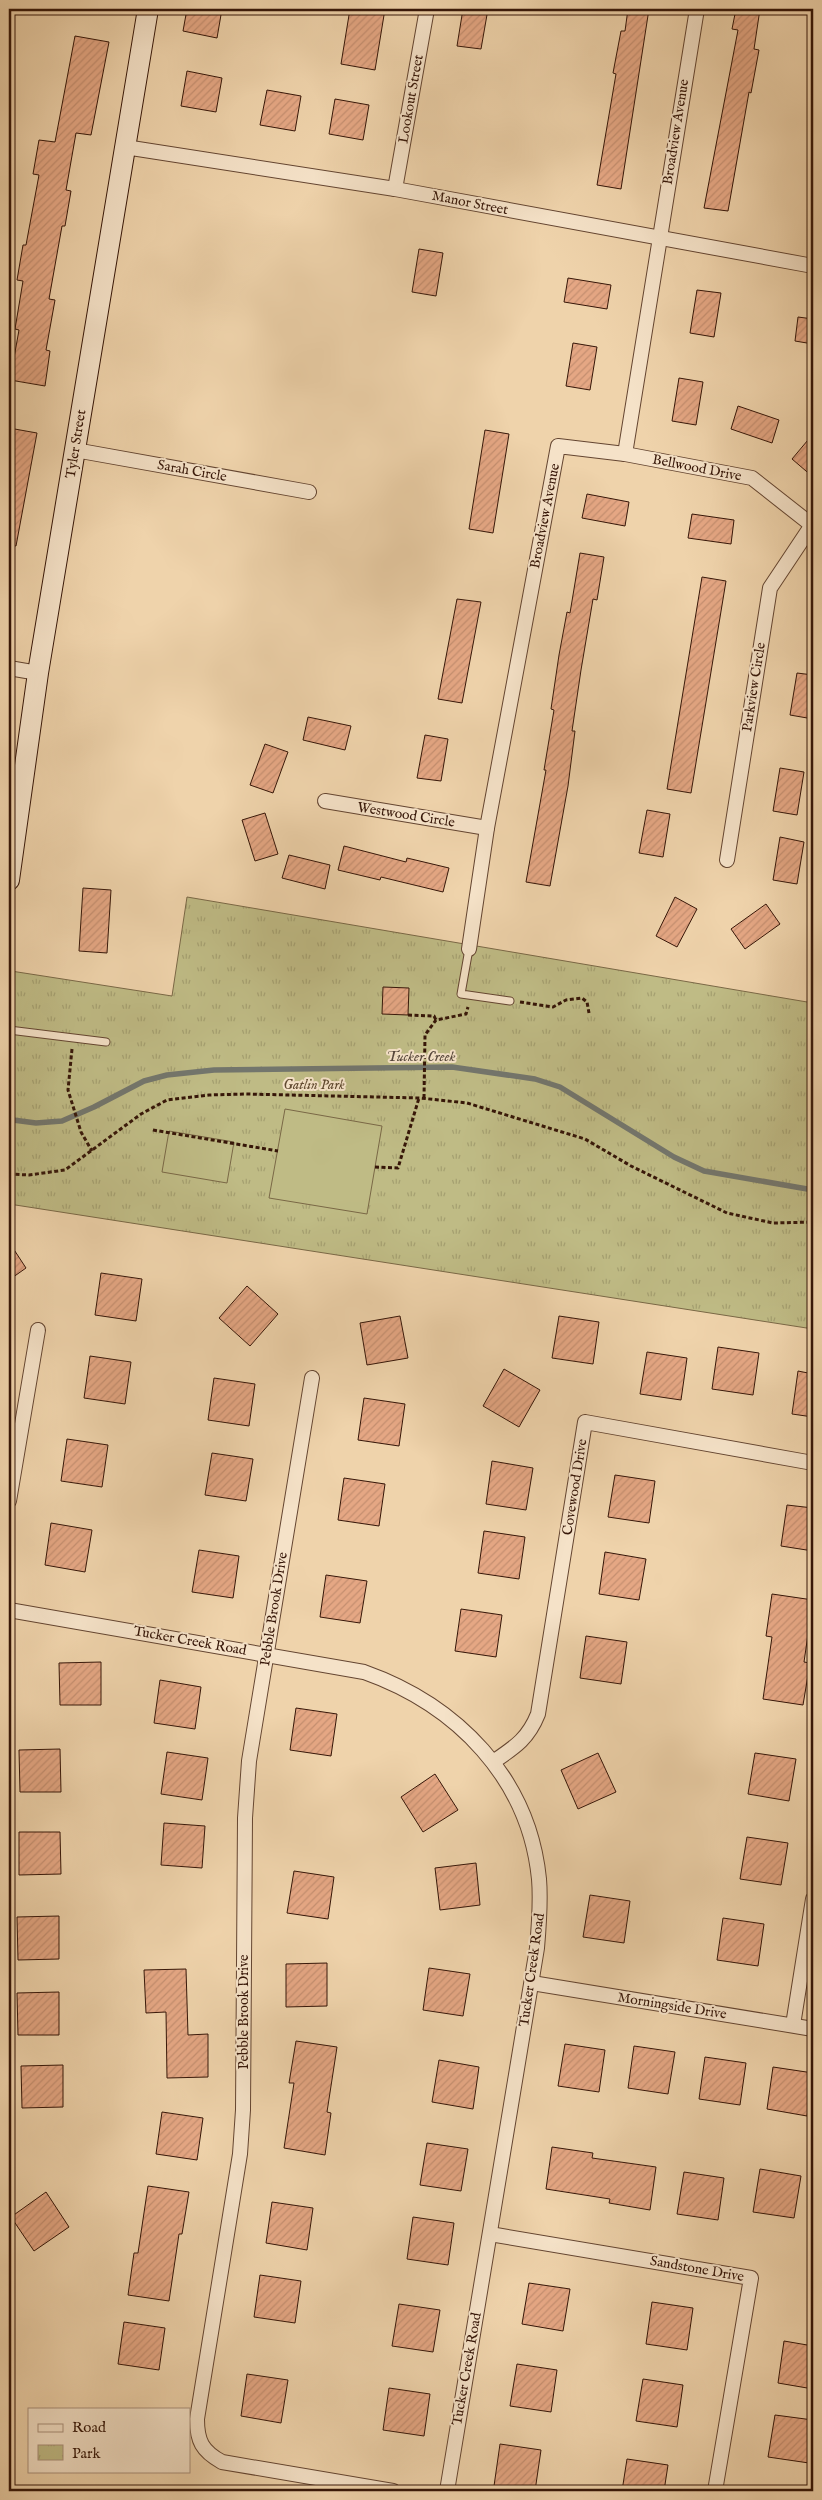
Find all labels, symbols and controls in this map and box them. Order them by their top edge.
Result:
street label: Lookout Street [394,53,428,145]
street label: Broadview Avenue [659,77,693,186]
street label: Manor Street [430,187,510,219]
street label: Tyler Street [62,408,90,480]
street label: Bellwood Drive [651,451,744,486]
street label: Sarah Circle [156,456,229,486]
street label: Broadview Avenue [526,461,564,570]
street label: Parkview Circle [738,640,770,733]
street label: Westwood Circle [356,798,457,832]
water label: Tucker Creek [386,1047,456,1066]
park label: Gatlin Park [283,1076,345,1094]
street label: Covewood Drive [558,1437,592,1536]
street label: Pebble Brook Drive [256,1550,292,1667]
street label: Tucker Creek Road [132,1622,248,1660]
street label: Tucker Creek Road [515,1912,549,2028]
street label: Pebble Brook Drive [235,1954,253,2070]
street label: Morningside Drive [616,1988,728,2024]
street label: Sandstone Drive [649,2252,746,2286]
street label: Tucker Creek Road [448,2311,486,2427]
legend [28,2408,190,2472]
text: Road [72,2418,107,2437]
text: Park [72,2444,102,2463]

